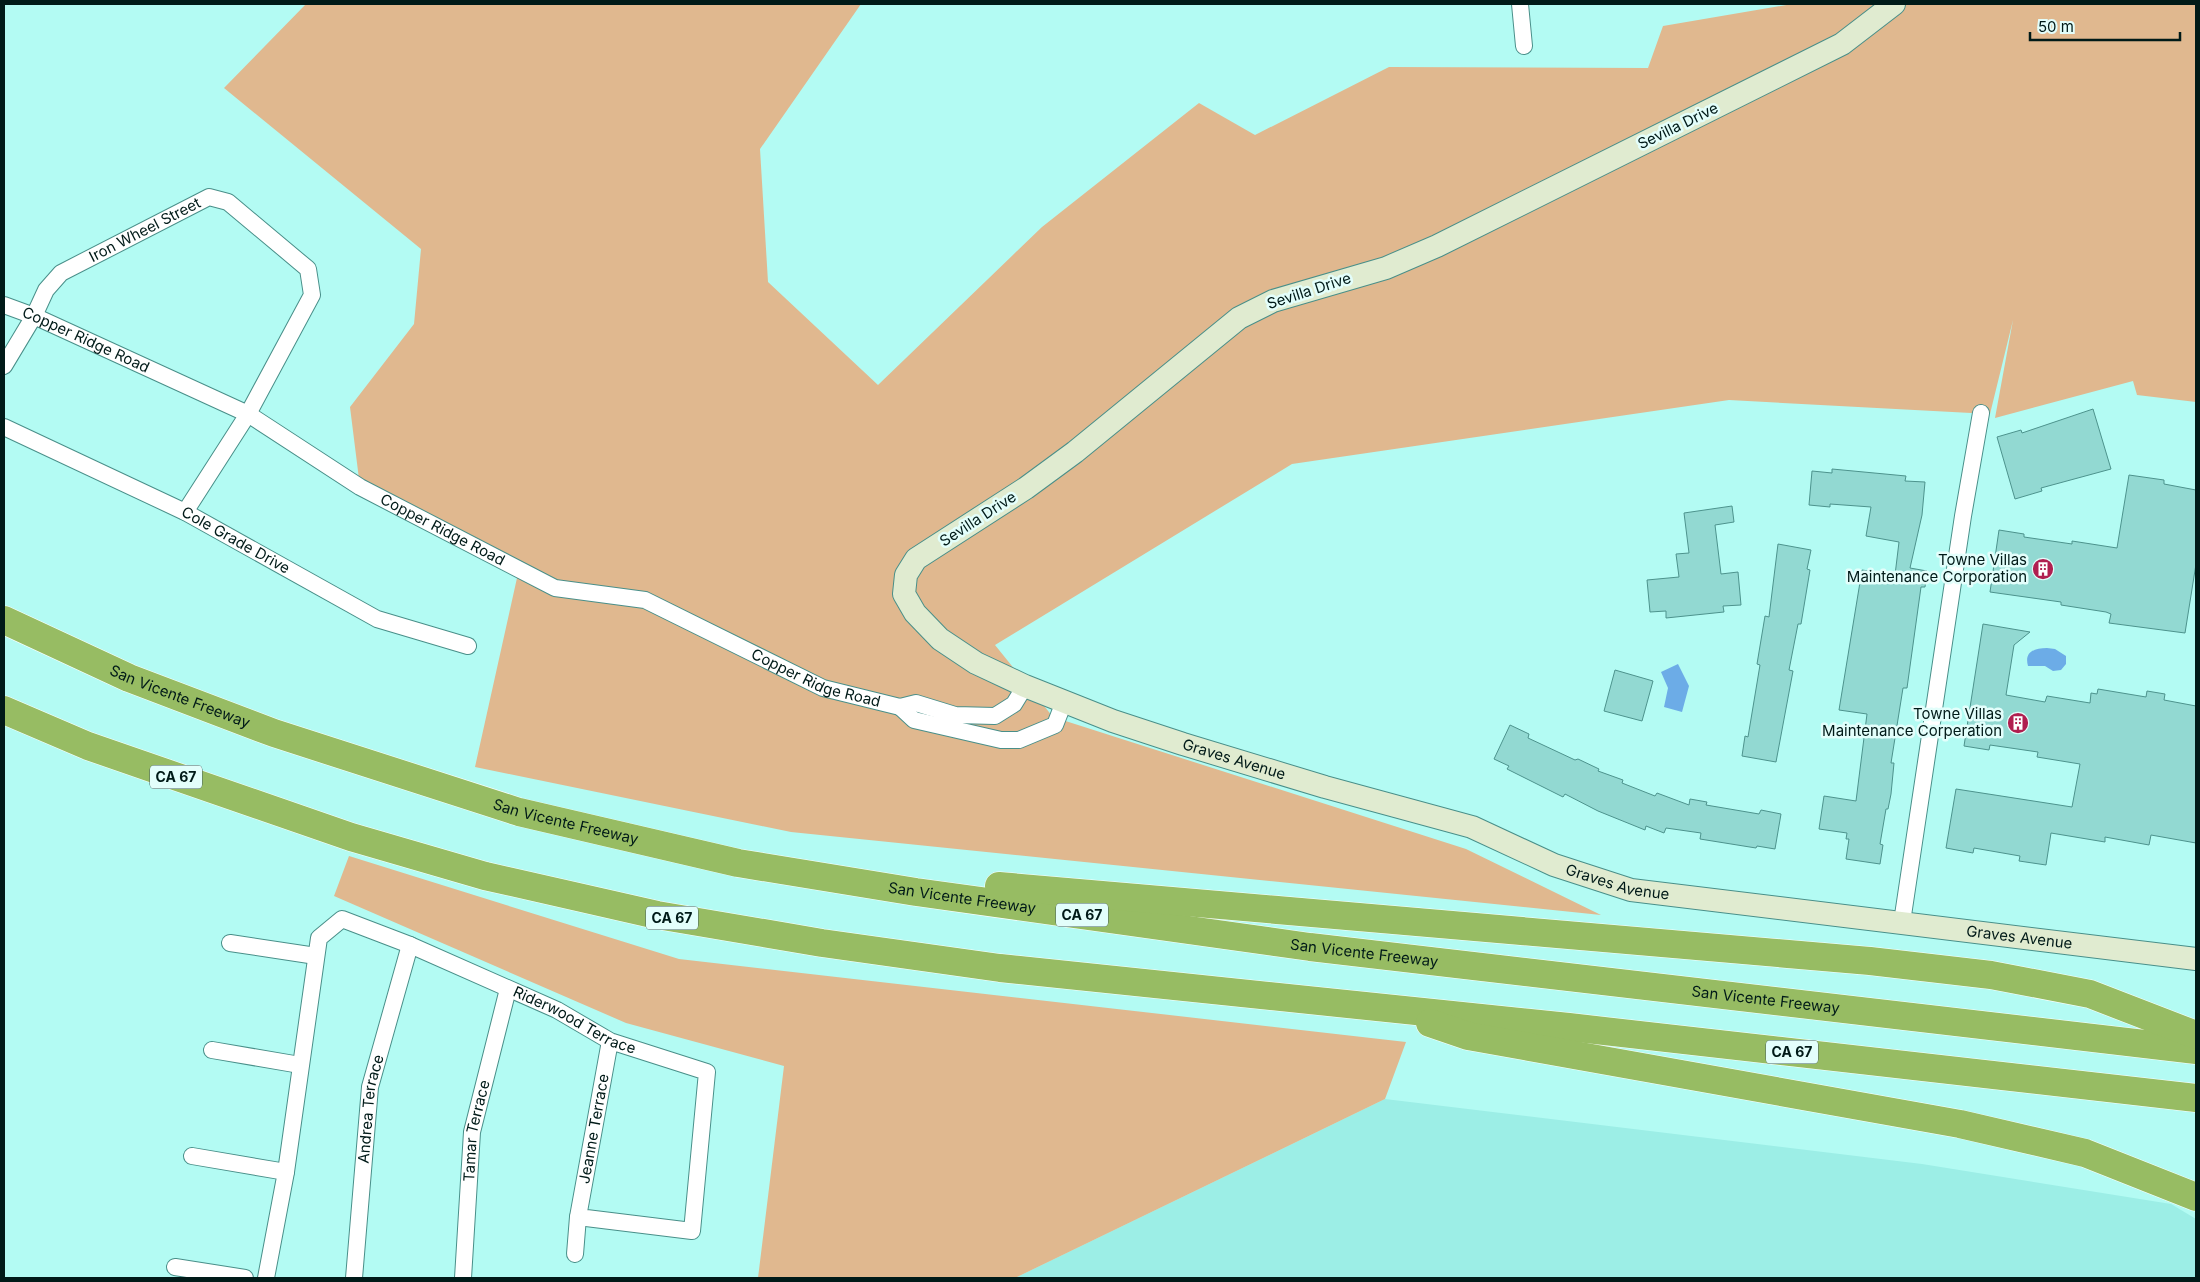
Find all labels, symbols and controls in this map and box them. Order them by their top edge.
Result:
scale bar [2030,10,2180,42]
text: 50 m [2038,17,2074,36]
street label: Sevilla Drive [1634,98,1721,153]
street label: Iron Wheel Street [86,193,204,266]
street label: Sevilla Drive [1264,268,1353,313]
street label: Copper Ridge Road [20,303,153,377]
street label: Sevilla Drive [936,487,1020,550]
street label: Copper Ridge Road [377,489,508,569]
street label: Cole Grade Drive [178,502,294,578]
place label: Towne Villas Maintenance Corporation [1847,550,2027,586]
building icon: Towne Villas Maintenance Corporation [2031,557,2055,581]
street label: Copper Ridge Road [748,644,883,711]
street label: San Vicente Freeway [107,660,253,732]
place label: Towne Villas Maintenance Corperation [1822,704,2002,740]
building icon: Towne Villas Maintenance Corperation [2006,711,2030,735]
street label: Graves Avenue [1180,734,1288,784]
road number: CA 67 [150,766,202,789]
street label: San Vicente Freeway [491,794,641,849]
street label: Graves Avenue [1563,859,1671,904]
street label: San Vicente Freeway [887,878,1038,918]
road number: CA 67 [1056,904,1108,926]
road number: CA 67 [646,906,698,930]
street label: Graves Avenue [1965,921,2074,953]
street label: San Vicente Freeway [1289,934,1440,971]
street label: San Vicente Freeway [1691,981,1841,1018]
street label: Riderwood Terrace [510,982,638,1058]
road number: CA 67 [1766,1040,1818,1064]
street label: Andrea Terrace [354,1052,388,1164]
street label: Jeanne Terrace [574,1072,613,1185]
street label: Tamar Terrace [459,1078,494,1182]

